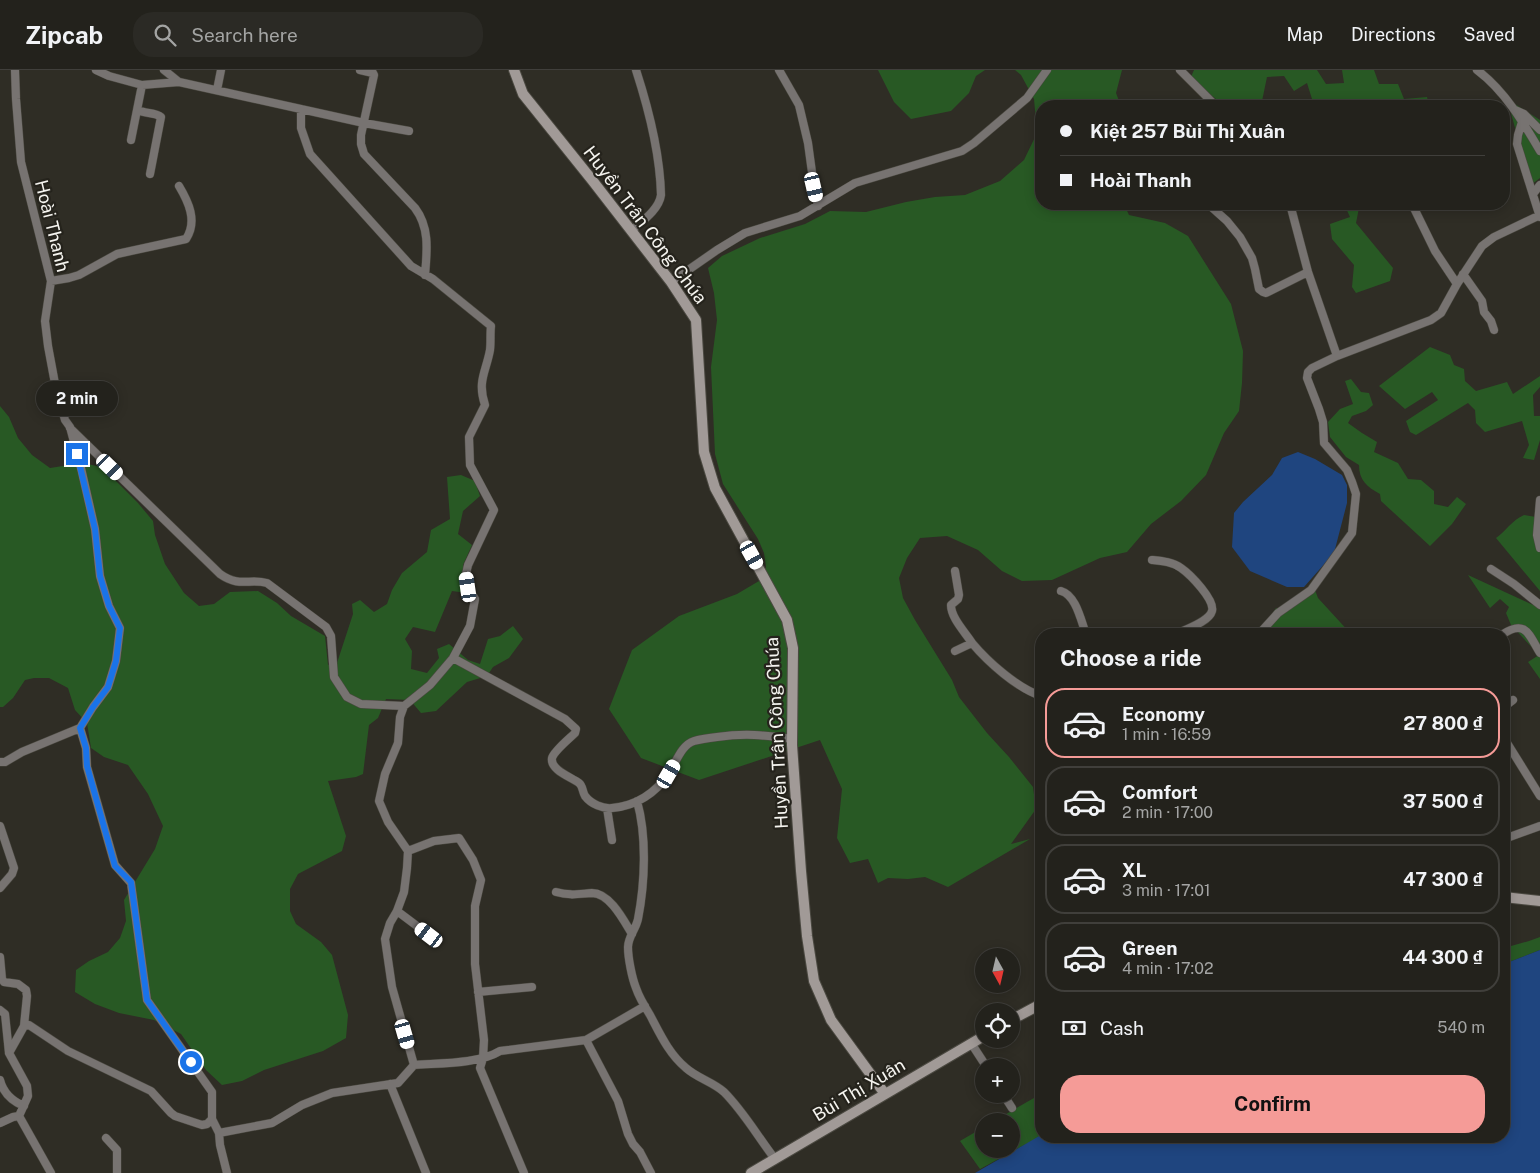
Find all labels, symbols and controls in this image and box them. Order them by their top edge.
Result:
search box [133,12,483,57]
text: Zipcab [25,21,103,49]
icon: search [151,21,179,49]
text: Search here [191,24,298,46]
text: Map [1286,24,1323,45]
text: Directions [1351,24,1436,45]
text: Saved [1464,24,1515,45]
text: Kiệt 257 Bùi Thị Xuân [1090,120,1285,142]
street label: Huyền Trân Công Chúa [579,142,712,308]
text: Hoài Thanh [1090,169,1192,191]
car [803,171,824,203]
street label: Hoài Thanh [31,178,74,274]
callout: 2 min [36,382,118,416]
text: 2 min [56,389,98,408]
route end [66,443,88,465]
car [93,451,126,483]
car [738,538,765,572]
car [458,571,477,603]
street label: Huyền Trân Công Chúa [761,637,792,829]
text: Choose a ride [1060,645,1202,671]
icon: car [1062,701,1107,746]
text: Economy [1122,703,1205,725]
text: 27 800 ₫ [1403,712,1483,734]
text: 1 min · 16:59 [1122,725,1211,744]
car [655,757,682,791]
icon: car [1062,779,1107,824]
text: Comfort [1122,781,1198,803]
text: 37 500 ₫ [1403,790,1483,812]
text: 2 min · 17:00 [1122,803,1213,822]
icon: car [1062,857,1107,902]
text: XL [1122,859,1147,881]
text: 47 300 ₫ [1403,868,1483,890]
text: 3 min · 17:01 [1122,881,1210,900]
car [412,920,445,950]
icon: car [1062,935,1107,980]
text: Green [1122,937,1177,959]
text: 44 300 ₫ [1402,946,1483,968]
north arrow [975,948,1020,992]
map controls [975,948,1020,1158]
text: 4 min · 17:02 [1122,959,1213,978]
button: locate [975,1003,1020,1048]
icon: cash [1060,1014,1088,1042]
text: Cash [1100,1017,1144,1039]
car [393,1018,416,1050]
text: 540 m [1437,1018,1485,1037]
route start [180,1051,202,1073]
street label: Bùi Thị Xuân [809,1054,909,1125]
button: + [975,1058,1020,1103]
button: Confirm [1060,1075,1485,1133]
button: − [975,1113,1020,1158]

